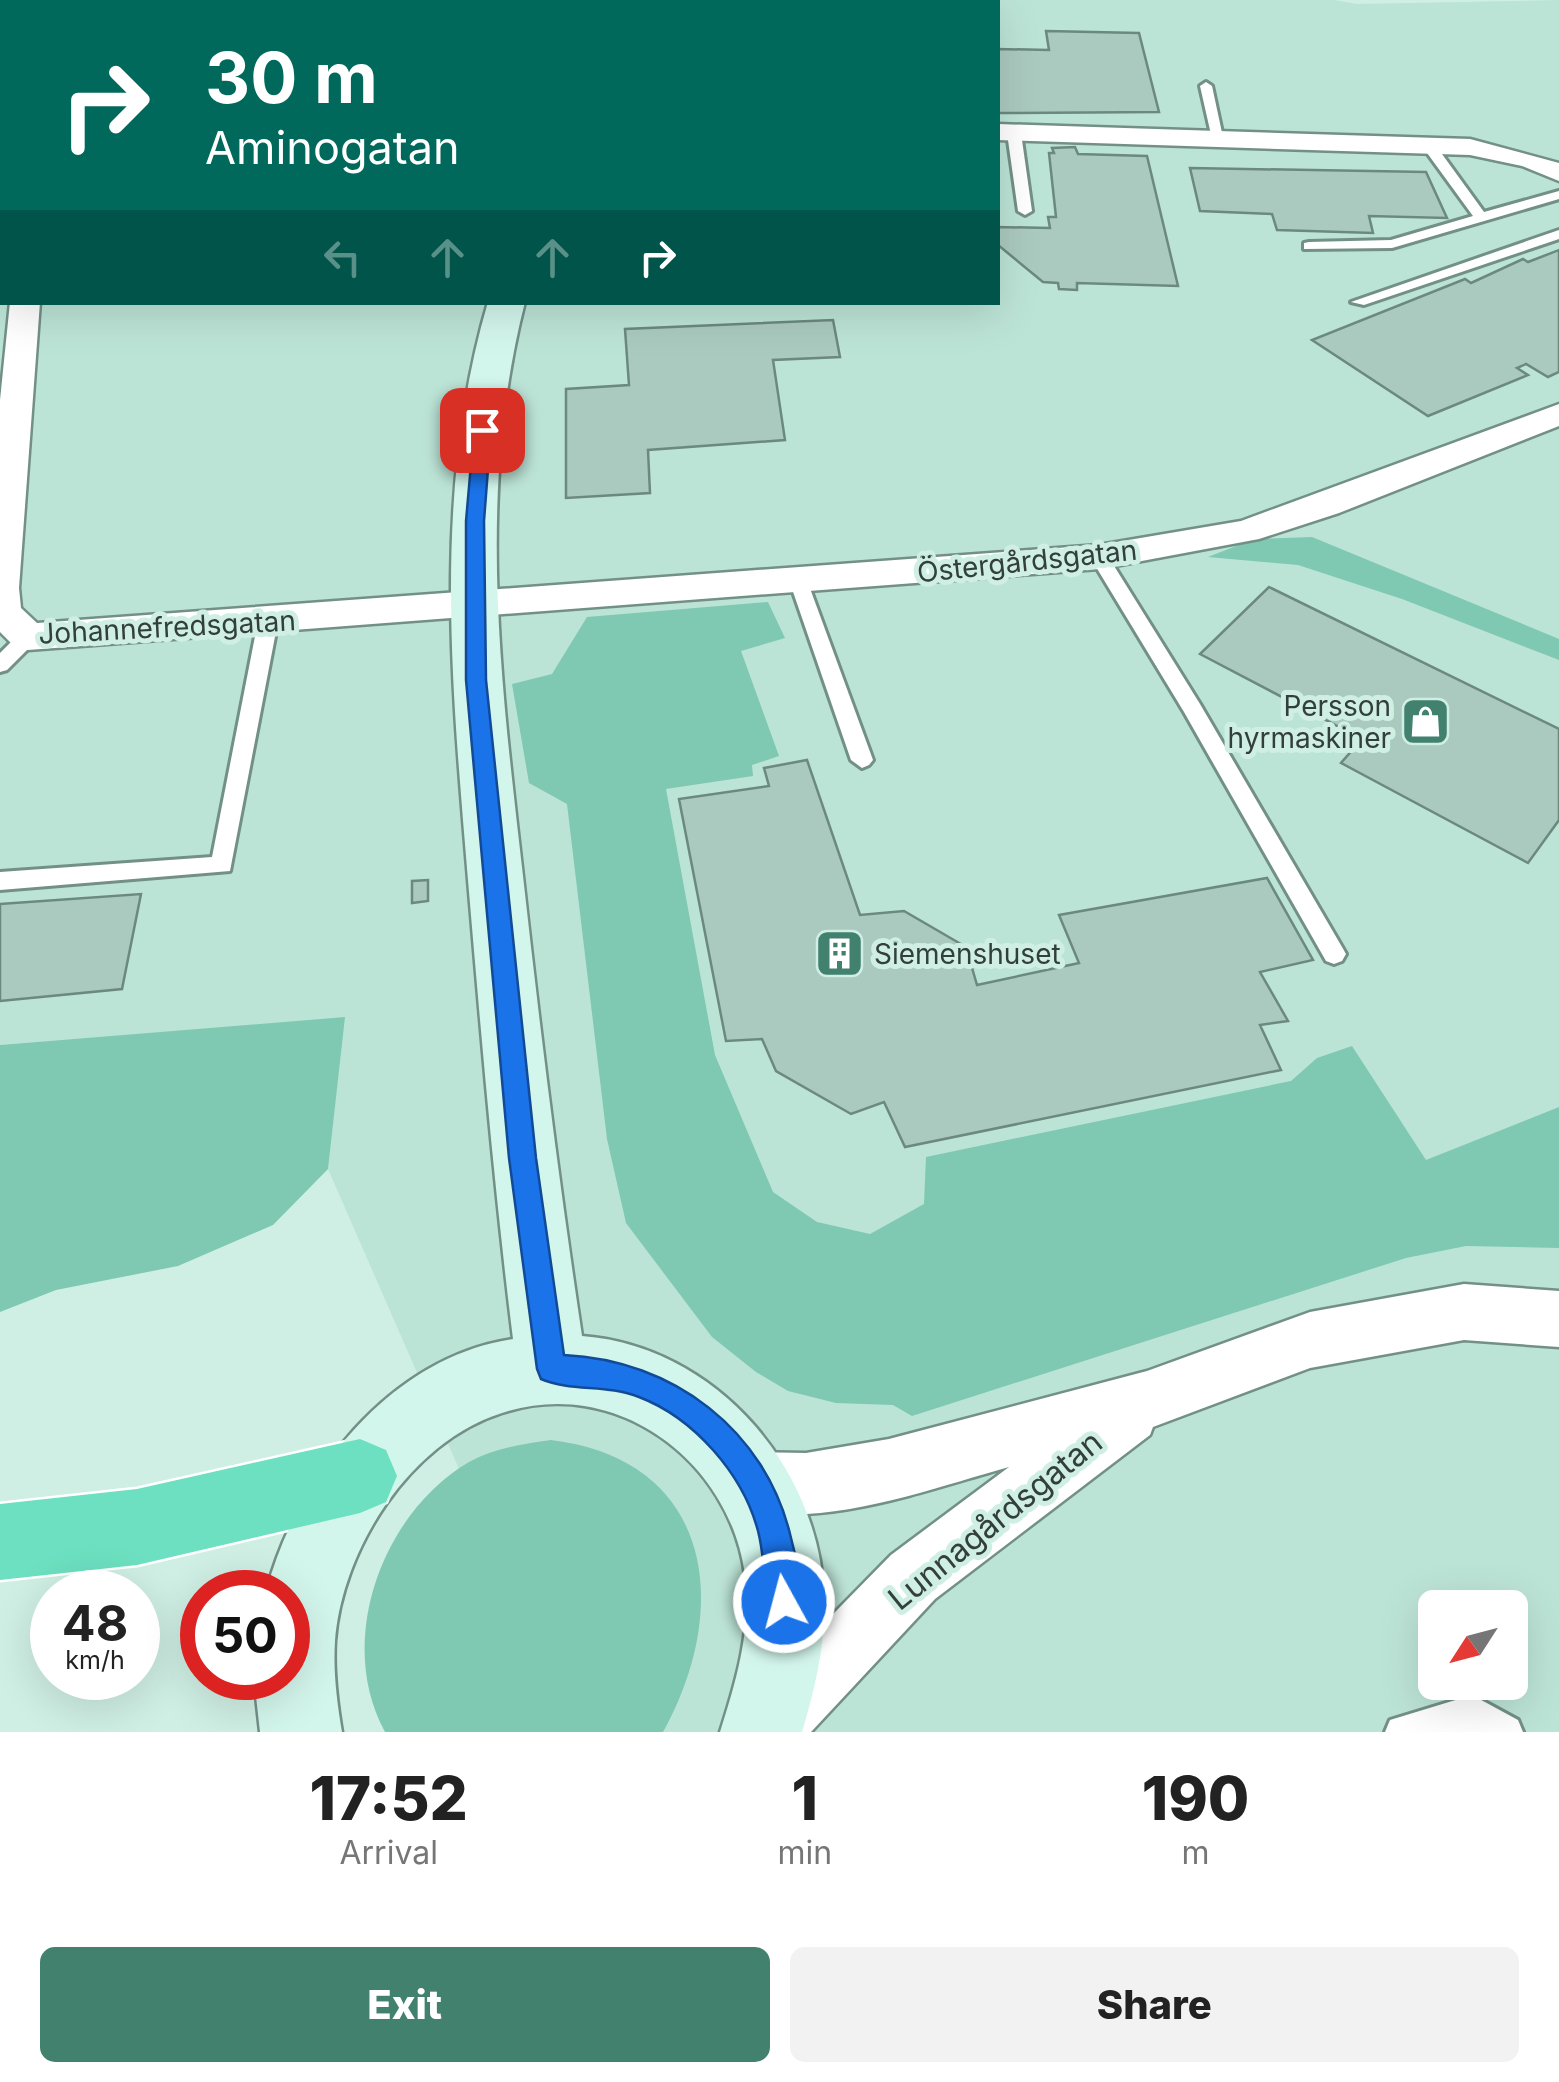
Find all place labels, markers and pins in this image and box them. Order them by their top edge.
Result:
pin [440,388,525,473]
place label: Persson hyrmaskiner [1228,689,1391,755]
shop icon: Persson hyrmaskiner [1400,696,1452,748]
building icon: Siemenshuset [813,928,865,980]
place label: Siemenshuset [874,937,1061,971]

